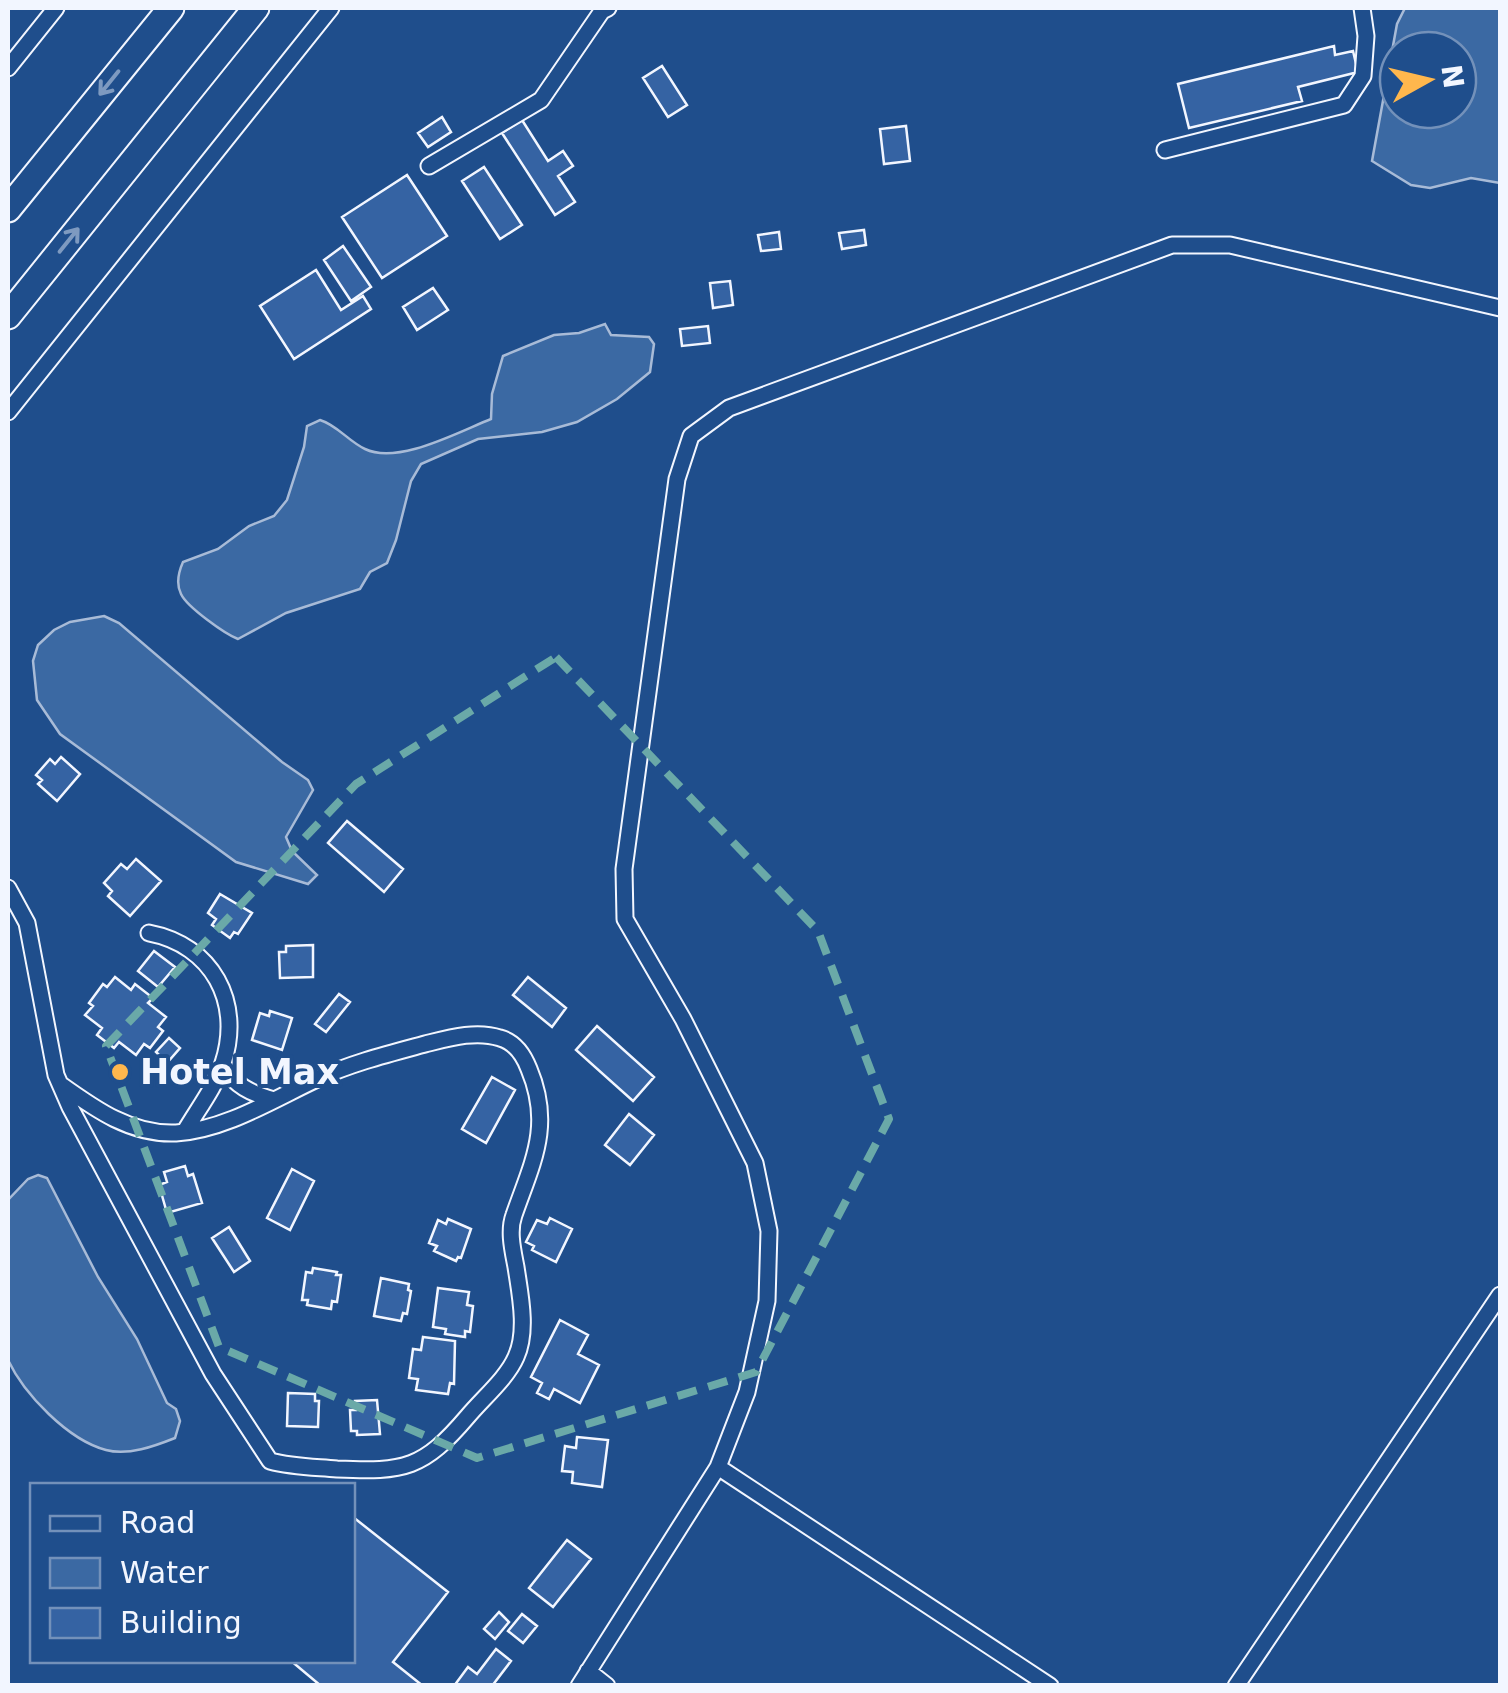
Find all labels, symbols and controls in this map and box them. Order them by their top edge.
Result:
north arrow [1378,30,1478,130]
text: N [1434,63,1470,90]
one-way arrow [98,70,120,96]
one-way arrow [58,227,79,254]
place label: Hotel Max [140,1052,339,1092]
marker: Hotel Max [109,1061,131,1083]
legend [30,1483,355,1663]
text: Road [120,1505,195,1540]
text: Water [120,1555,209,1590]
text: Building [120,1605,242,1640]

